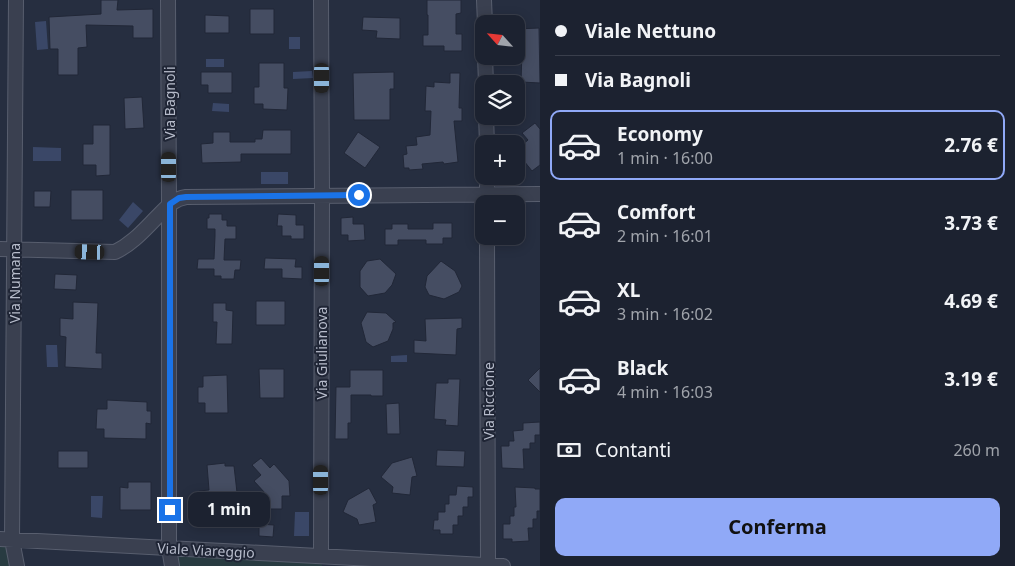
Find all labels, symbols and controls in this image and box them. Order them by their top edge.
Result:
north arrow [475,15,525,65]
map controls [475,15,525,245]
text: Viale Nettuno [585,18,716,44]
car [314,63,329,93]
street label: Via Bagnoli [160,66,179,140]
text: Via Bagnoli [585,67,691,93]
button: layers [475,75,525,125]
text: Economy [617,121,703,147]
icon: car [557,123,602,168]
text: 2.76 € [944,132,998,158]
button: + [475,135,525,185]
text: 1 min · 16:00 [617,147,713,169]
car [161,152,176,182]
route start [348,184,370,206]
button: − [475,195,525,245]
text: Comfort [617,199,696,225]
icon: car [557,201,602,246]
text: 3.73 € [944,210,998,236]
text: 2 min · 16:01 [617,225,713,247]
street label: Via Numana [5,243,24,323]
car [74,244,105,260]
car [314,256,329,286]
text: XL [617,277,640,303]
icon: car [557,279,602,324]
text: 4.69 € [944,288,998,314]
text: 3 min · 16:02 [617,303,713,325]
street label: Via Giulianova [312,307,331,399]
text: Black [617,355,668,381]
icon: car [557,357,602,402]
street label: Via Riccione [479,362,498,440]
text: 3.19 € [944,366,998,392]
text: 4 min · 16:03 [617,381,713,403]
icon: cash [555,436,583,464]
text: Contanti [595,437,671,463]
text: 260 m [953,439,1000,461]
car [313,465,328,495]
callout: 1 min [188,492,270,528]
text: 1 min [207,498,251,520]
button: Conferma [555,498,1000,556]
route end [159,499,181,521]
street label: Viale Viareggio [157,538,255,562]

